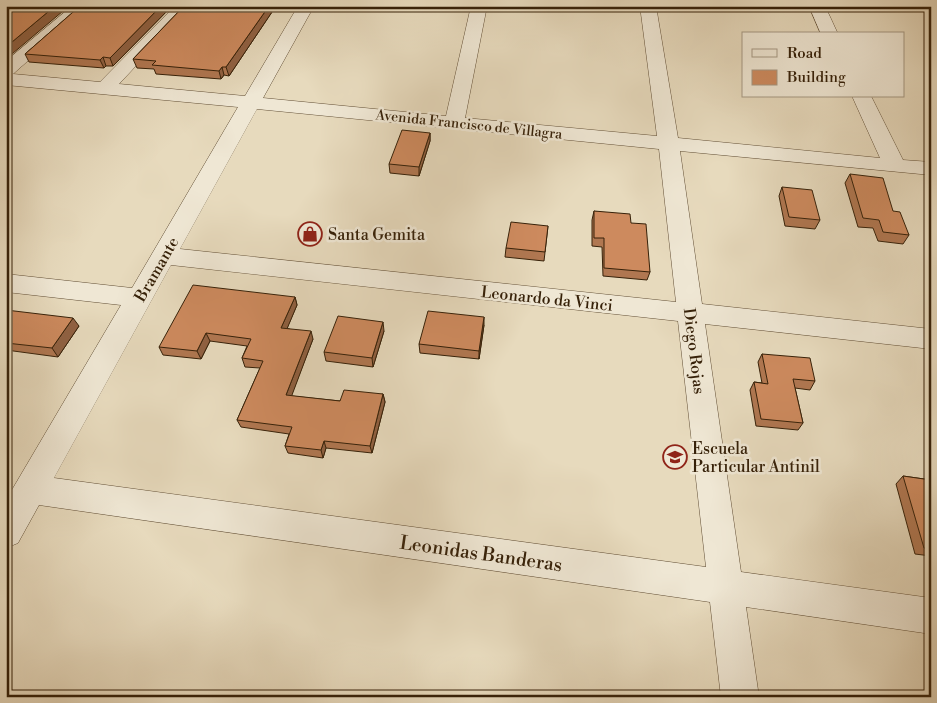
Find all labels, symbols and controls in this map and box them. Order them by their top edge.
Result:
legend [742,32,904,98]
text: Road [787,44,822,63]
text: Building [786,68,846,87]
street label: Avenida Francisco de Villagra [374,106,564,144]
shop icon: Santa Gemita [297,221,323,247]
place label: Santa Gemita [328,225,426,245]
street label: Bramante [130,234,183,306]
street label: Leonardo da Vinci [480,282,614,316]
street label: Diego Rojas [679,307,709,395]
place label: Escuela Particular Antinil [692,439,820,477]
school or university icon: Escuela Particular Antinil [662,444,688,470]
street label: Leonidas Banderas [398,531,564,577]

